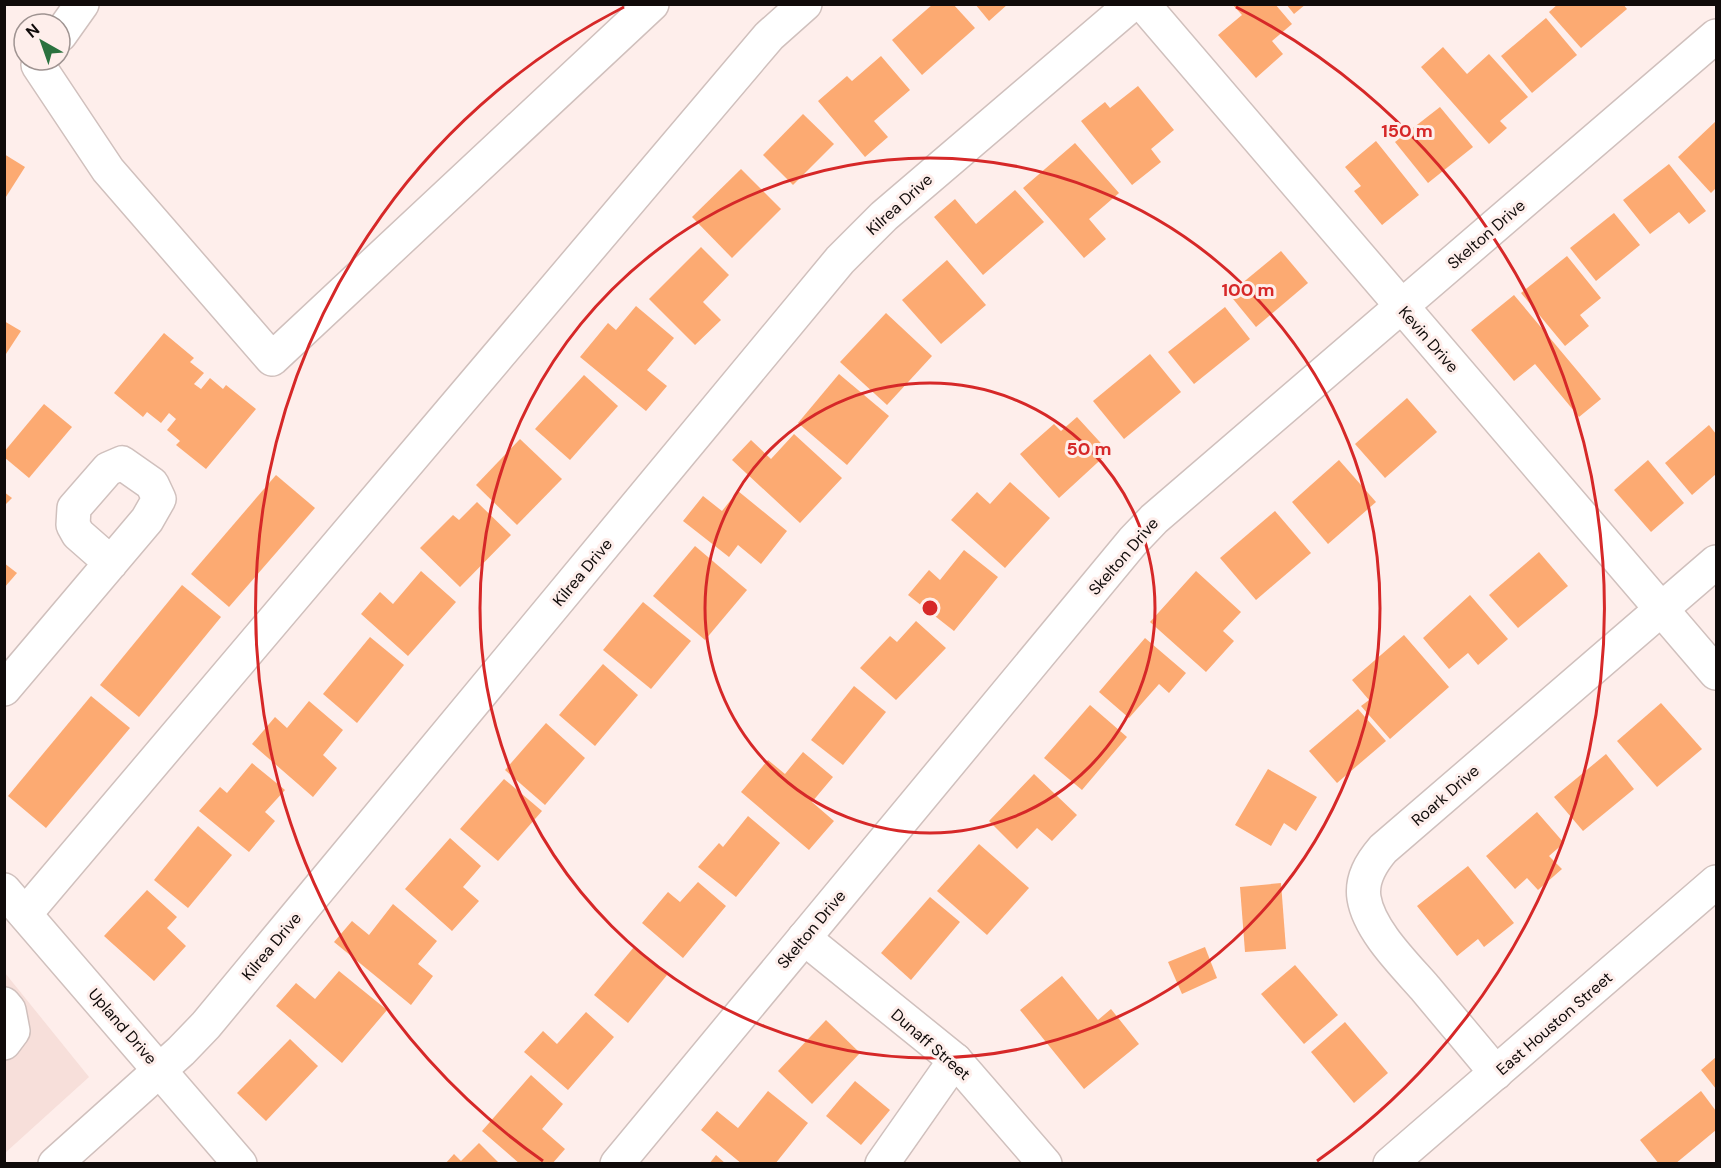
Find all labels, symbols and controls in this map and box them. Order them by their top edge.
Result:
north arrow [12,12,72,72]
text: N [21,19,44,43]
text: 150 m [1381,119,1433,143]
street label: Kilrea Drive [862,169,937,240]
street label: Skelton Drive [1443,195,1530,274]
text: 100 m [1221,278,1275,302]
street label: Kevin Drive [1394,302,1463,377]
text: 50 m [1066,437,1112,461]
street label: Skelton Drive [1084,513,1163,600]
street label: Kilrea Drive [548,534,617,611]
centre of rings [920,598,940,618]
street label: Roark Drive [1407,760,1484,831]
street label: Skelton Drive [772,886,850,973]
street label: Kilrea Drive [237,908,306,985]
street label: East Houston Street [1492,967,1617,1080]
street label: Upland Drive [84,984,161,1069]
street label: Dunaff Street [887,1004,975,1085]

